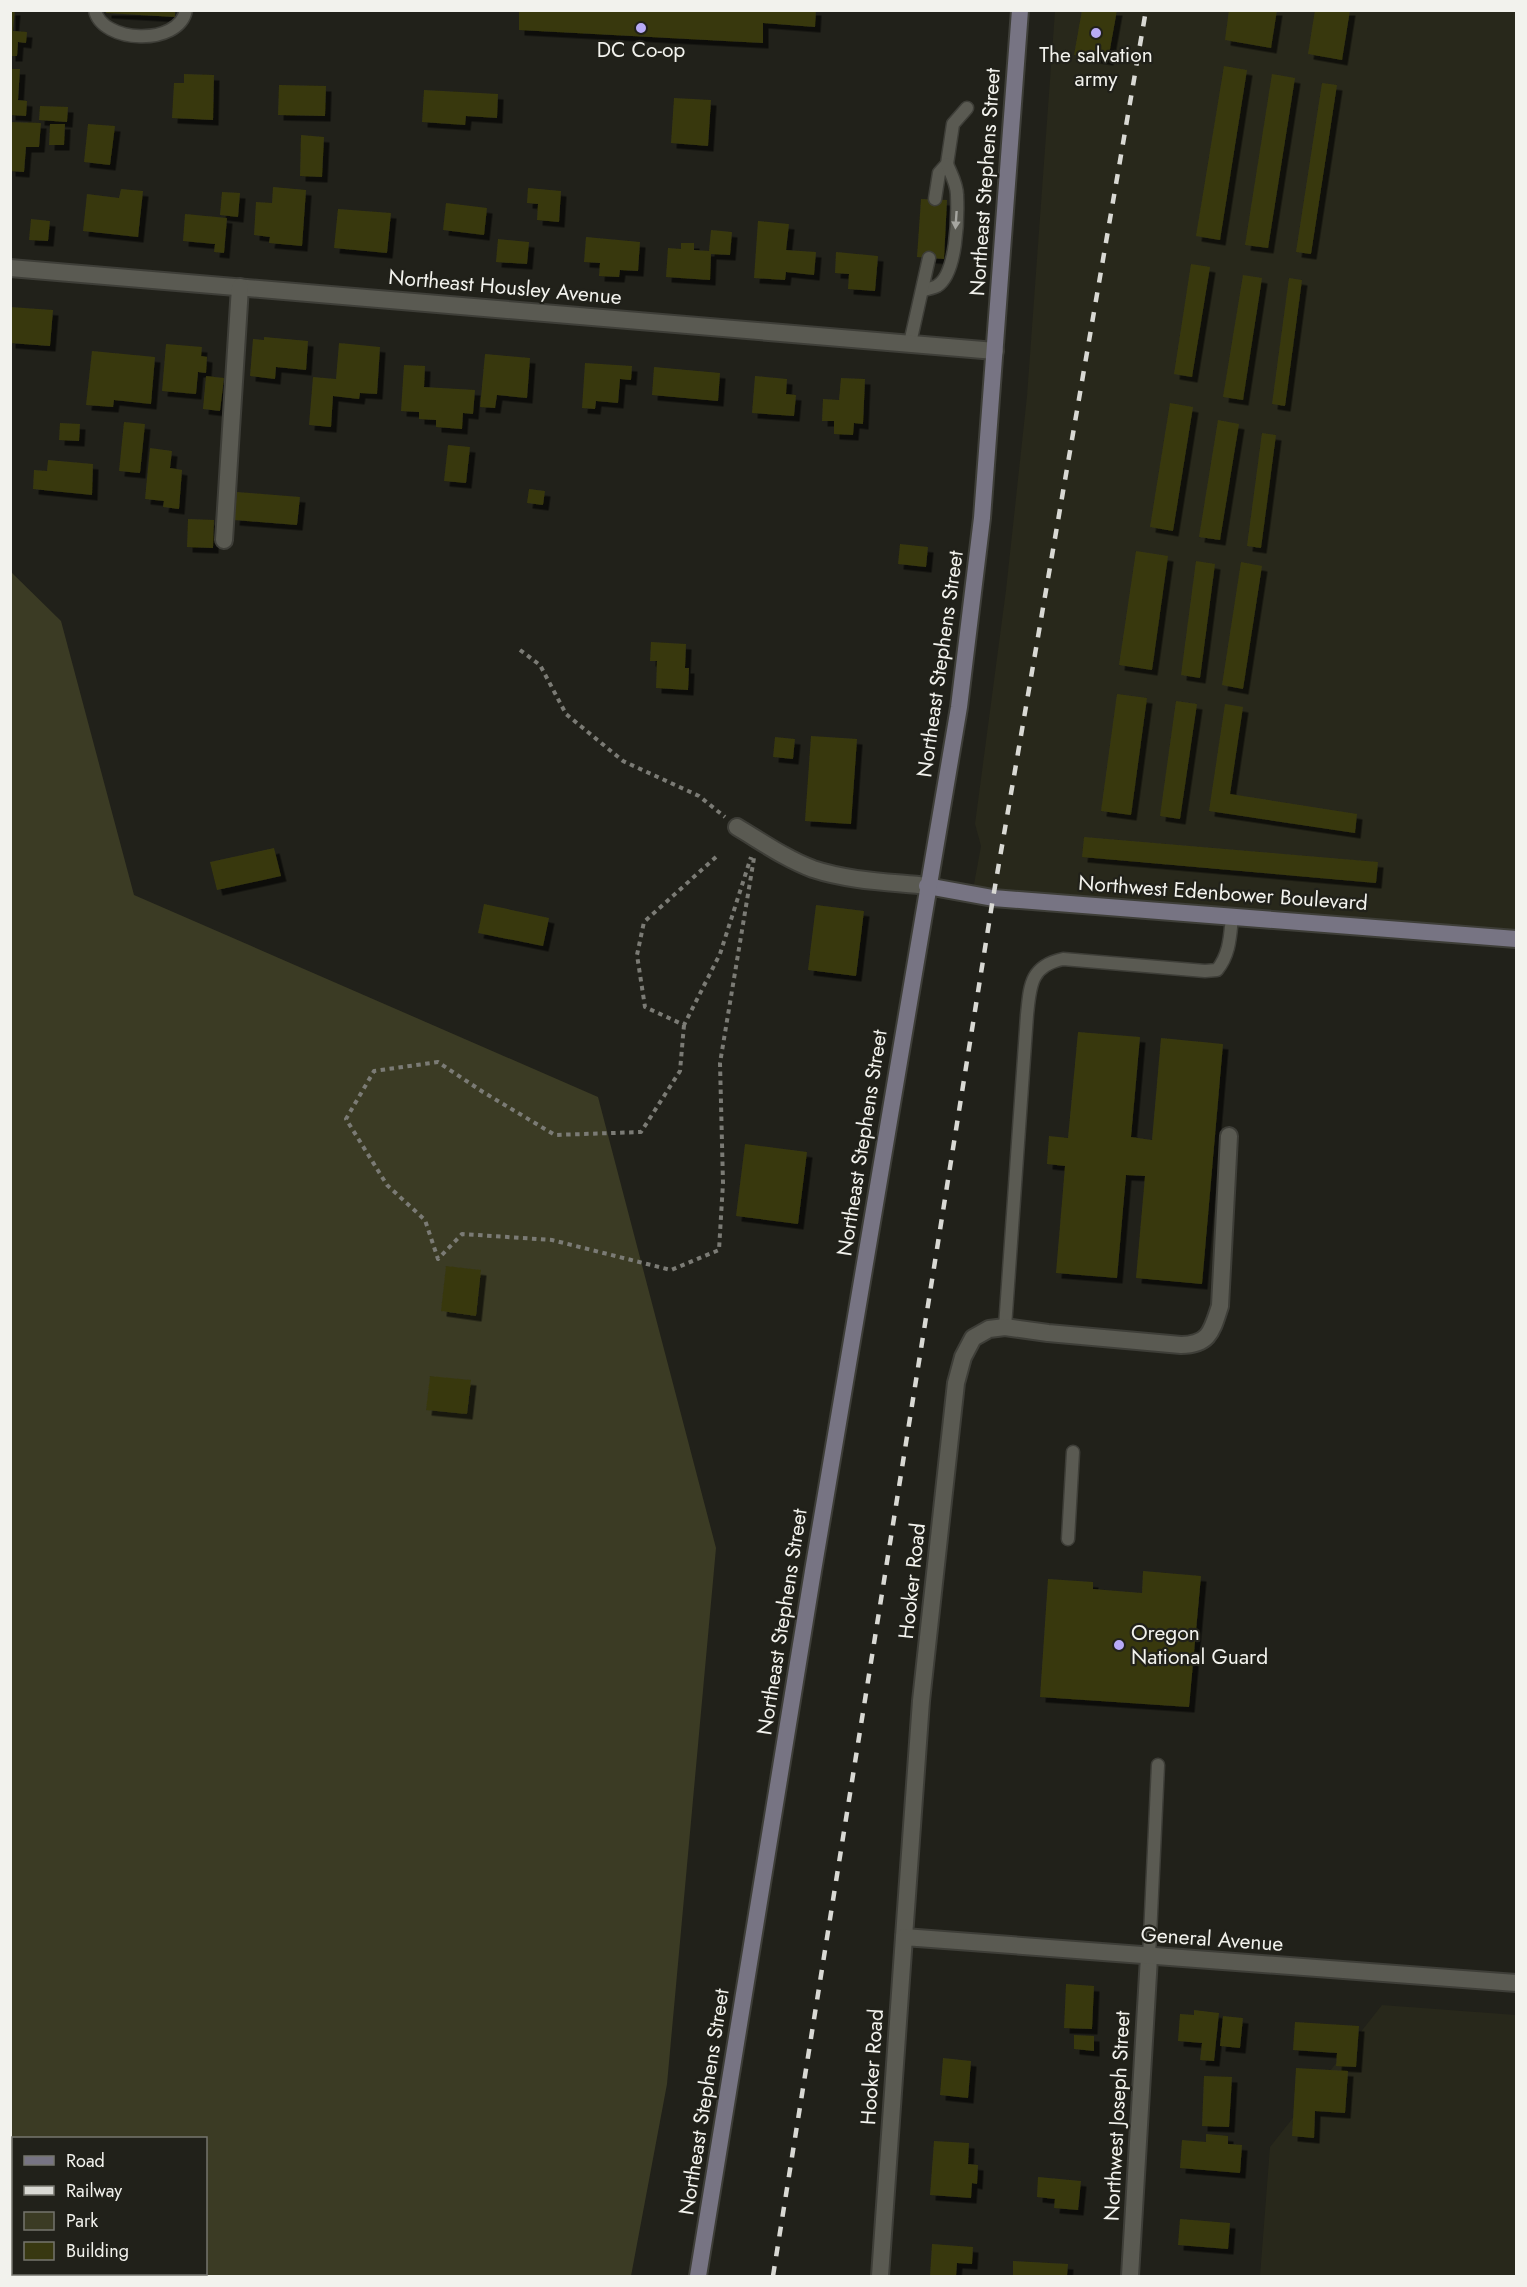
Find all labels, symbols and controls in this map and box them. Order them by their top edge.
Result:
marker: DC Co-op [634,21,648,35]
marker: The salvation army [1089,26,1103,40]
place label: DC Co-op [597,35,685,65]
place label: The salvation army [1039,40,1153,94]
street label: Northeast Stephens Street [962,67,1008,297]
one-way arrow [951,211,961,230]
street label: Northeast Housley Avenue [387,262,623,312]
street label: Northeast Stephens Street [909,549,971,779]
street label: Northwest Edenbower Boulevard [1077,868,1369,918]
street label: Northeast Stephens Street [829,1028,895,1258]
street label: Northeast Stephens Street [749,1507,815,1737]
street label: Hooker Road [891,1522,933,1640]
place label: Oregon National Guard [1131,1618,1268,1672]
marker: Oregon National Guard [1112,1638,1126,1652]
street label: General Avenue [1140,1919,1284,1959]
street label: Northeast Stephens Street [671,1987,737,2217]
street label: Hooker Road [853,2008,891,2126]
street label: Northwest Joseph Street [1097,2010,1137,2222]
legend [12,2137,207,2275]
text: Road [66,2148,105,2174]
text: Railway [66,2178,122,2204]
text: Park [66,2208,98,2234]
text: Building [66,2238,129,2264]

